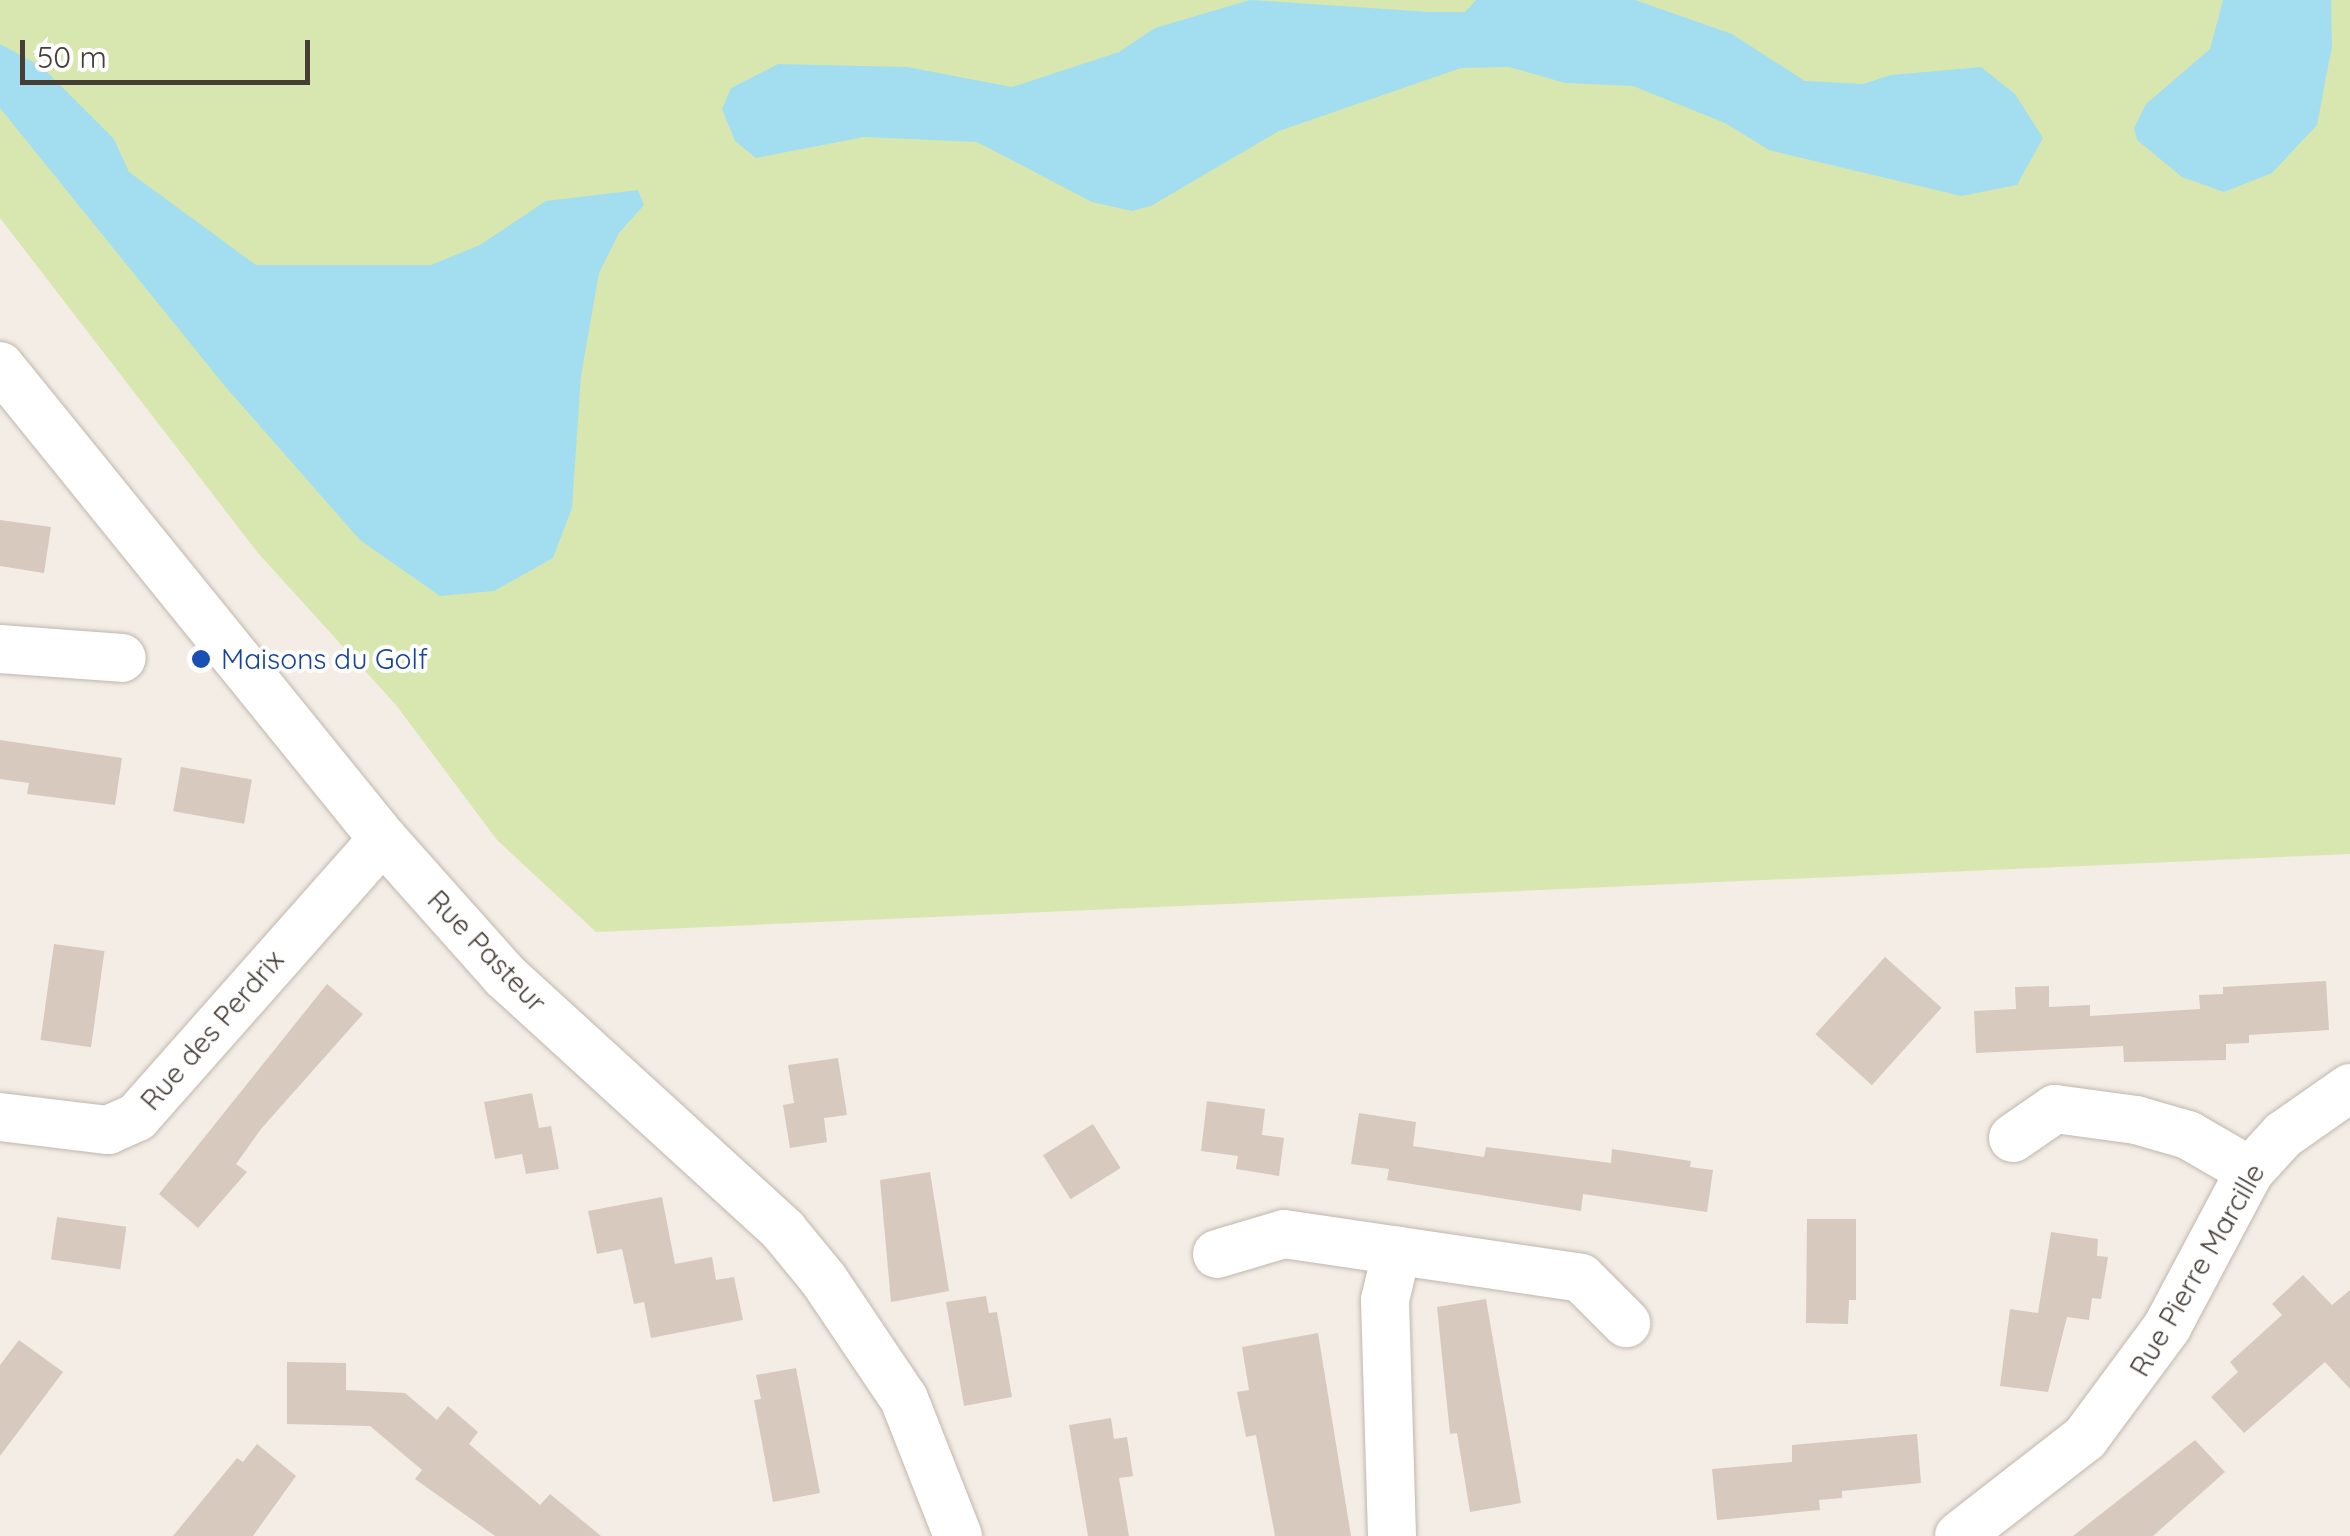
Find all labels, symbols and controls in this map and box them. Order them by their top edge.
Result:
scale bar [25,20,315,82]
text: 50 m [37,38,107,76]
place label: Maisons du Golf [221,642,428,676]
marker: Maisons du Golf [190,648,212,670]
street label: Rue Pasteur [421,883,553,1019]
street label: Rue des Perdrix [133,943,291,1117]
street label: Rue Pierre Marcille [2122,1158,2272,1382]

